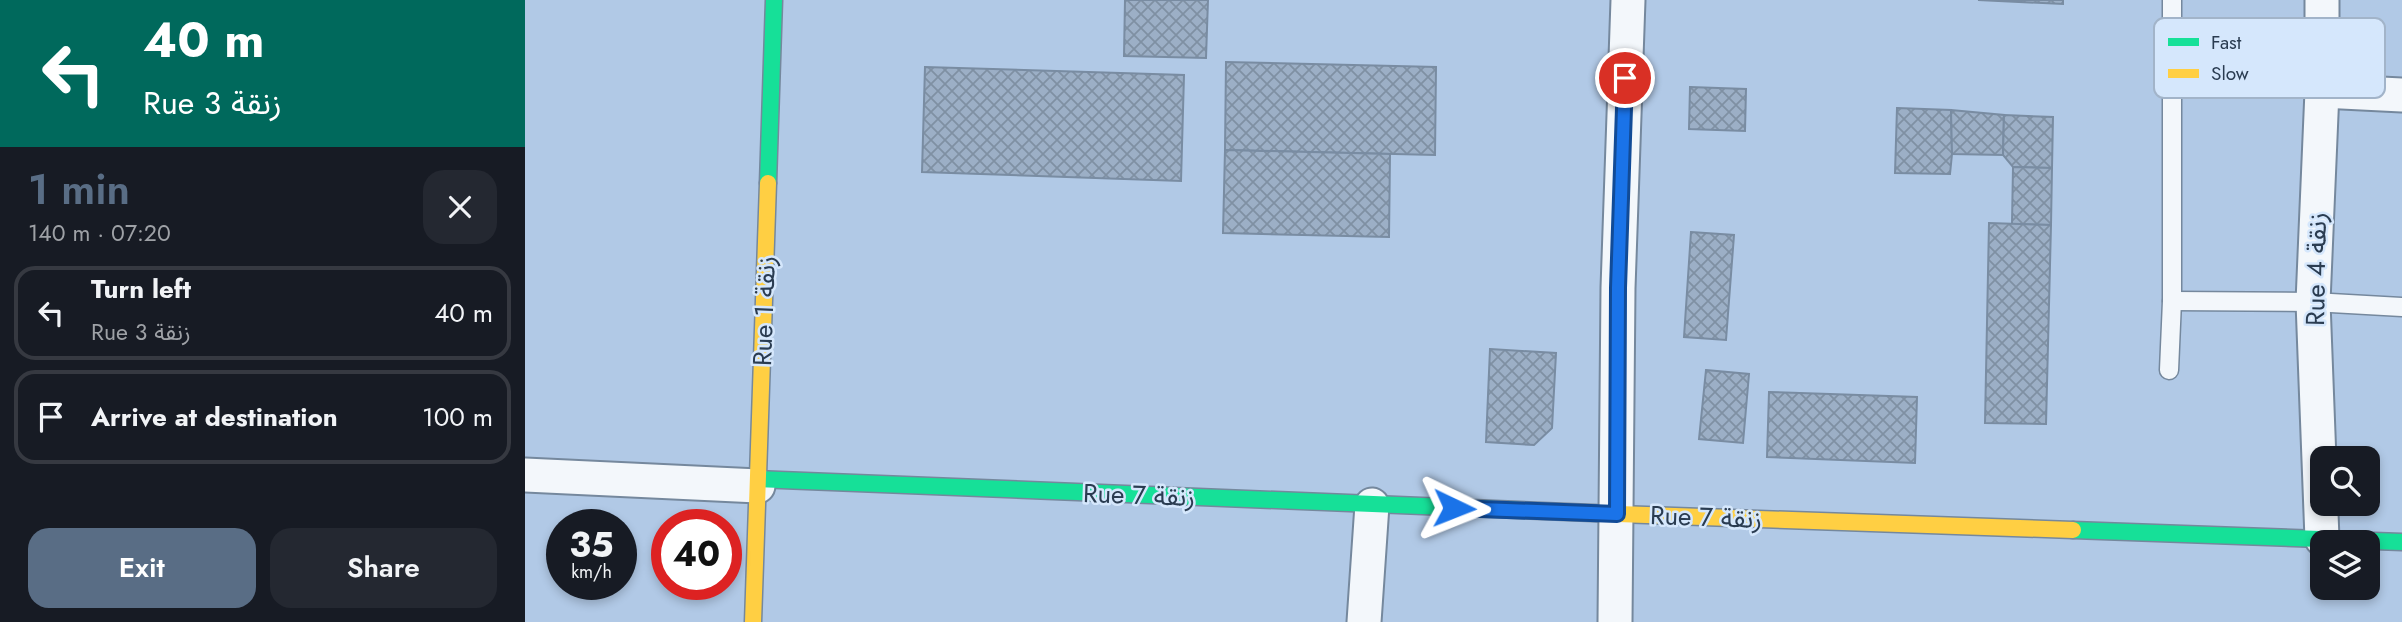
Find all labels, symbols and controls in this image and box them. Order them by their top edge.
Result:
text: 40 m [143,5,265,75]
legend [2154,18,2385,98]
icon: left [28,28,119,119]
text: Fast [2211,29,2242,56]
pin [1595,48,1655,108]
icon: arrive [1606,59,1644,97]
text: Slow [2211,60,2249,87]
text: Rue 3 زنقة [143,80,282,126]
text: 1 min [28,159,130,220]
button: close [423,170,497,244]
street label: Rue 4 زنقة [2296,212,2336,326]
text: 140 m · 07:20 [28,216,171,250]
street label: Rue 1 زنقة [743,255,785,367]
text: Turn left [91,270,191,308]
icon: left [32,294,70,332]
text: 40 m [434,294,493,332]
text: Rue 3 زنقة [91,315,191,349]
icon: arrive [32,398,70,436]
text: Arrive at destination [91,398,338,436]
text: 100 m [422,398,493,436]
map controls [2310,446,2380,600]
button: search [2310,446,2380,516]
position arrow [1417,471,1491,545]
street label: Rue 7 زنقة [1082,474,1196,516]
street label: Rue 7 زنقة [1649,496,1763,538]
speed limit sign: 40 [651,509,742,600]
text: 35 [569,520,614,570]
button: Exit [28,528,256,608]
button: Share [270,528,497,608]
button: layers [2310,530,2380,600]
text: km/h [571,559,612,585]

